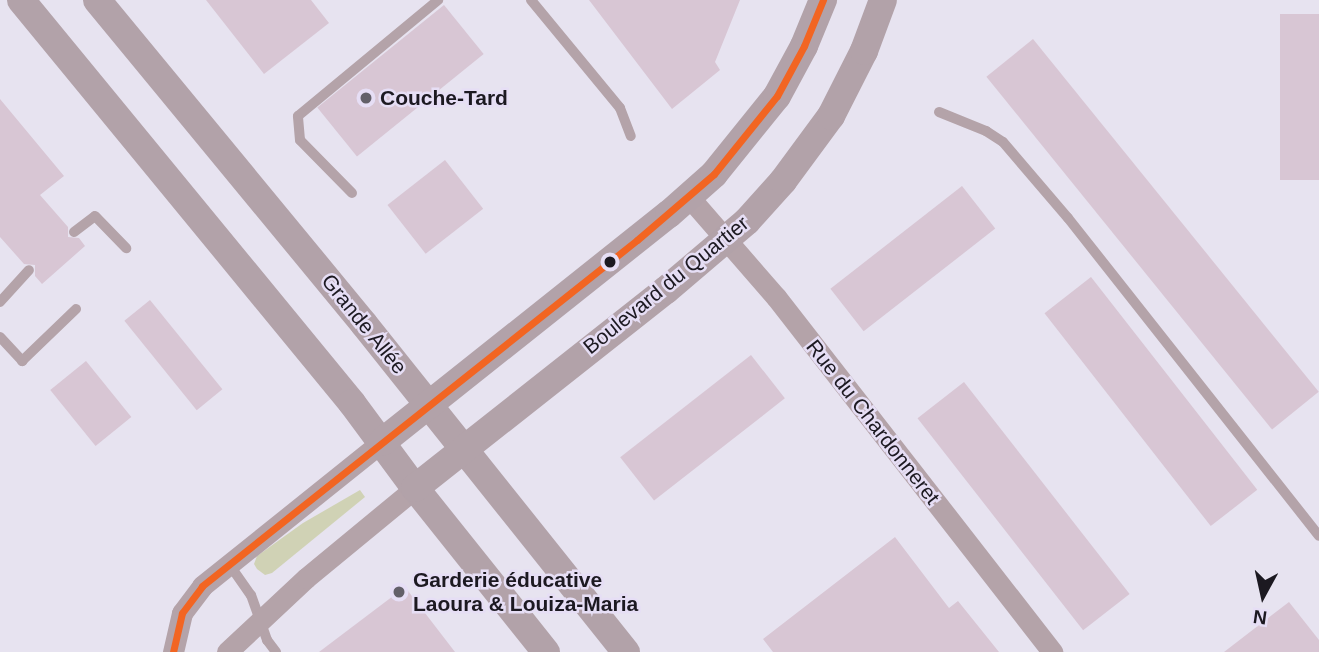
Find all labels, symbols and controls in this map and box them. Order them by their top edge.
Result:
place label: Couche-Tard [380,85,508,111]
marker: Couche-Tard [358,90,374,106]
street label: Boulevard du Quartier [578,211,754,359]
unlabelled marker [603,255,617,269]
street label: Grande Allée [316,268,412,380]
street label: Rue du Chardonneret [801,335,945,509]
north arrow [1228,561,1298,631]
place label: Garderie éducative Laoura & Louiza-Maria [413,567,638,617]
marker: Garderie éducative Laoura & Louiza-Maria [391,584,407,600]
text: N [1252,606,1268,629]

